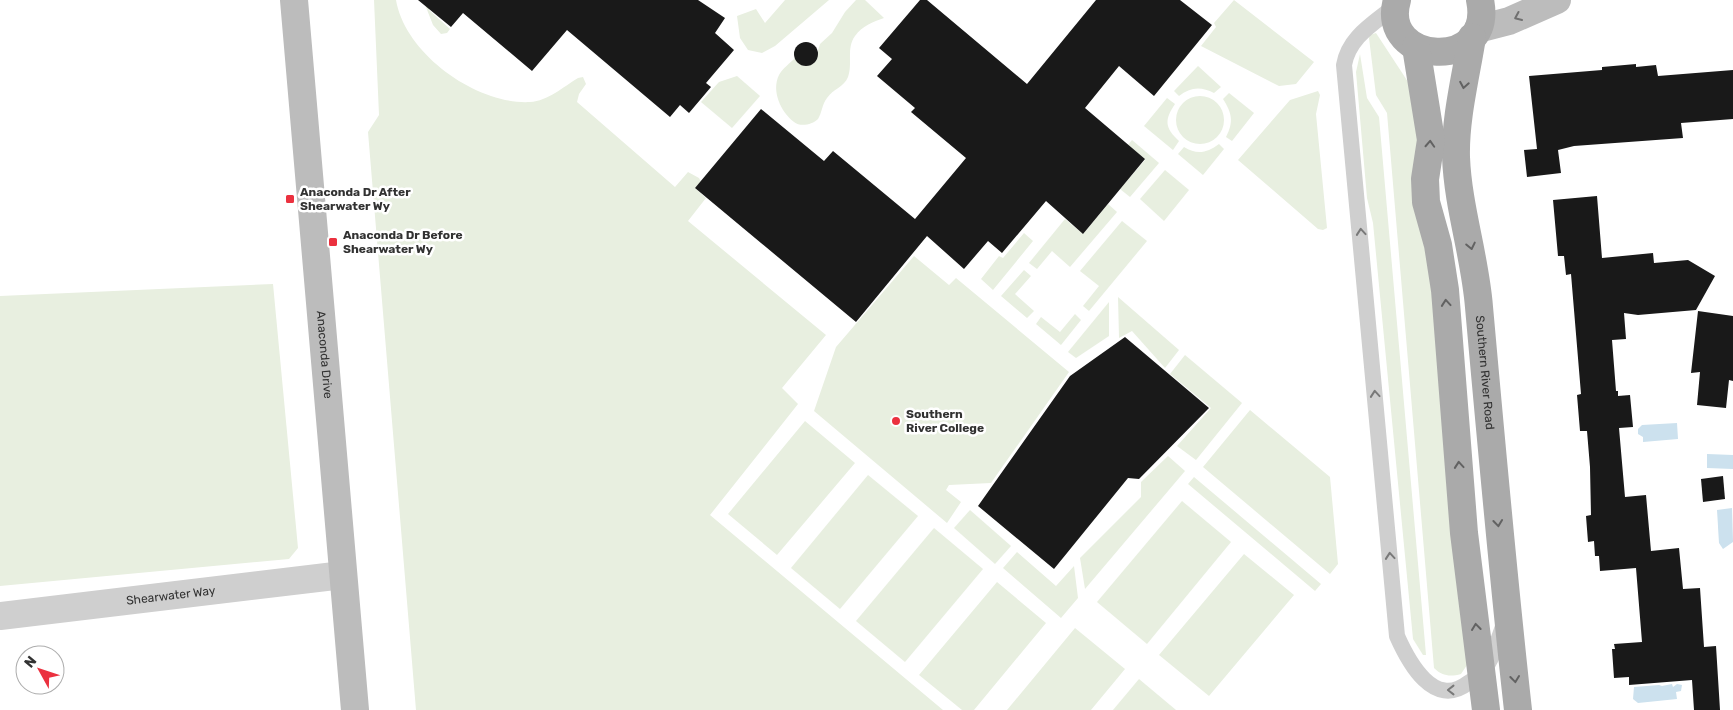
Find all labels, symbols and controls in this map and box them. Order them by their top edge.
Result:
one-way arrow [1514,11,1523,22]
one-way arrow [1460,81,1470,89]
one-way arrow [1425,139,1435,147]
place label: Anaconda Dr After Shearwater Wy [300,185,411,213]
marker: Anaconda Dr After Shearwater Wy [284,193,296,205]
place label: Anaconda Dr Before Shearwater Wy [343,228,463,256]
one-way arrow [1355,228,1366,236]
marker: Anaconda Dr Before Shearwater Wy [327,236,339,248]
one-way arrow [1465,241,1475,250]
one-way arrow [1440,299,1451,307]
street label: Anaconda Drive [314,310,335,400]
street label: Southern River Road [1473,315,1497,430]
one-way arrow [1370,390,1381,398]
place label: Southern River College [906,407,984,435]
marker: Southern River College [890,415,902,427]
one-way arrow [1454,461,1465,469]
one-way arrow [1492,520,1503,528]
one-way arrow [1385,552,1396,560]
street label: Shearwater Way [125,583,217,608]
one-way arrow [1472,623,1482,631]
north arrow [15,645,65,695]
text: N [21,653,40,671]
one-way arrow [1509,676,1520,684]
one-way arrow [1447,685,1455,695]

